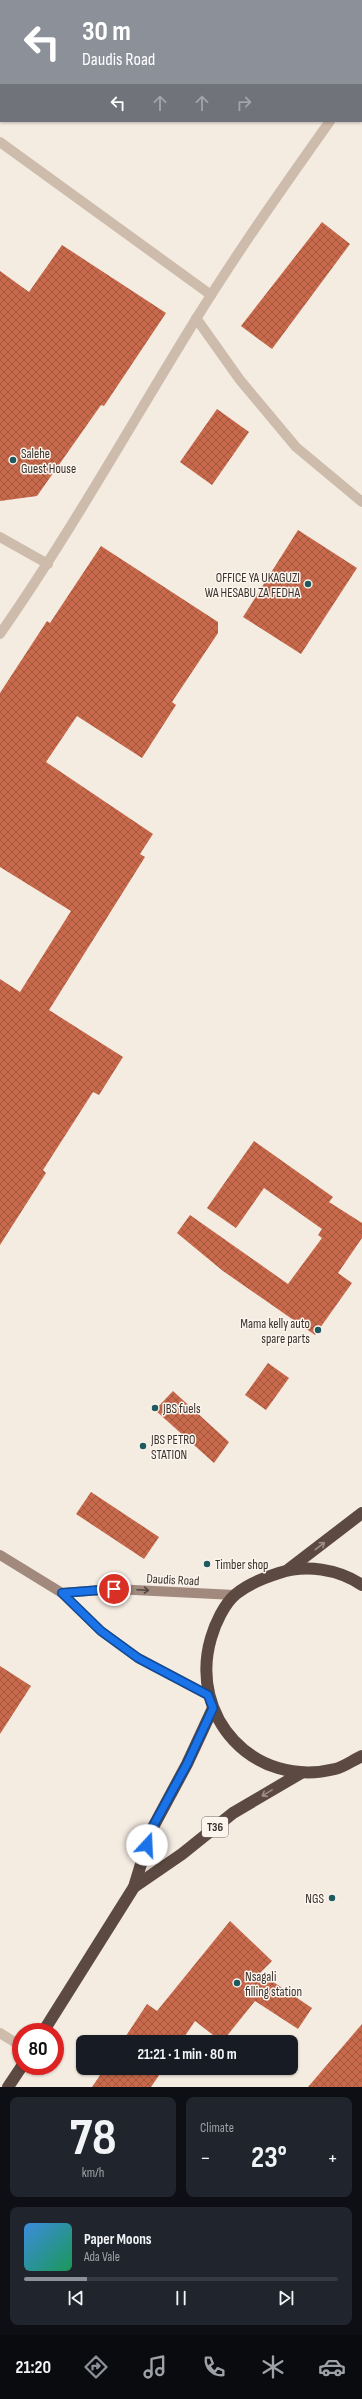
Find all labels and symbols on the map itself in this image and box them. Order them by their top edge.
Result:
place label: Salehe Guest House [21,446,76,477]
marker: Salehe Guest House [8,455,18,465]
place label: OFFICE YA UKAGUZI WA HESABU ZA FEDHA [205,570,300,601]
marker: OFFICE YA UKAGUZI WA HESABU ZA FEDHA [303,579,313,589]
place label: Mama kelly auto spare parts [240,1316,310,1347]
marker: Mama kelly auto spare parts [313,1325,323,1335]
place label: JBS fuels [162,1401,201,1417]
marker: JBS fuels [150,1403,160,1413]
place label: JBS PETRO STATION [150,1432,196,1463]
marker: JBS PETRO STATION [138,1441,148,1451]
one-way arrow [314,1541,325,1550]
place label: Timber shop [215,1557,268,1573]
marker: Timber shop [202,1559,212,1569]
street label: Daudis Road [146,1571,200,1589]
pin [97,1572,131,1606]
one-way arrow [136,1587,149,1594]
one-way arrow [261,1789,273,1797]
road number: T36 [202,1817,228,1837]
position arrow [126,1824,168,1866]
place label: NGS [305,1891,324,1907]
marker: NGS [327,1893,337,1903]
place label: Nsagali filling station [245,1969,302,2000]
marker: Nsagali filling station [232,1978,242,1988]
speed limit sign: 80 [12,2023,64,2075]

